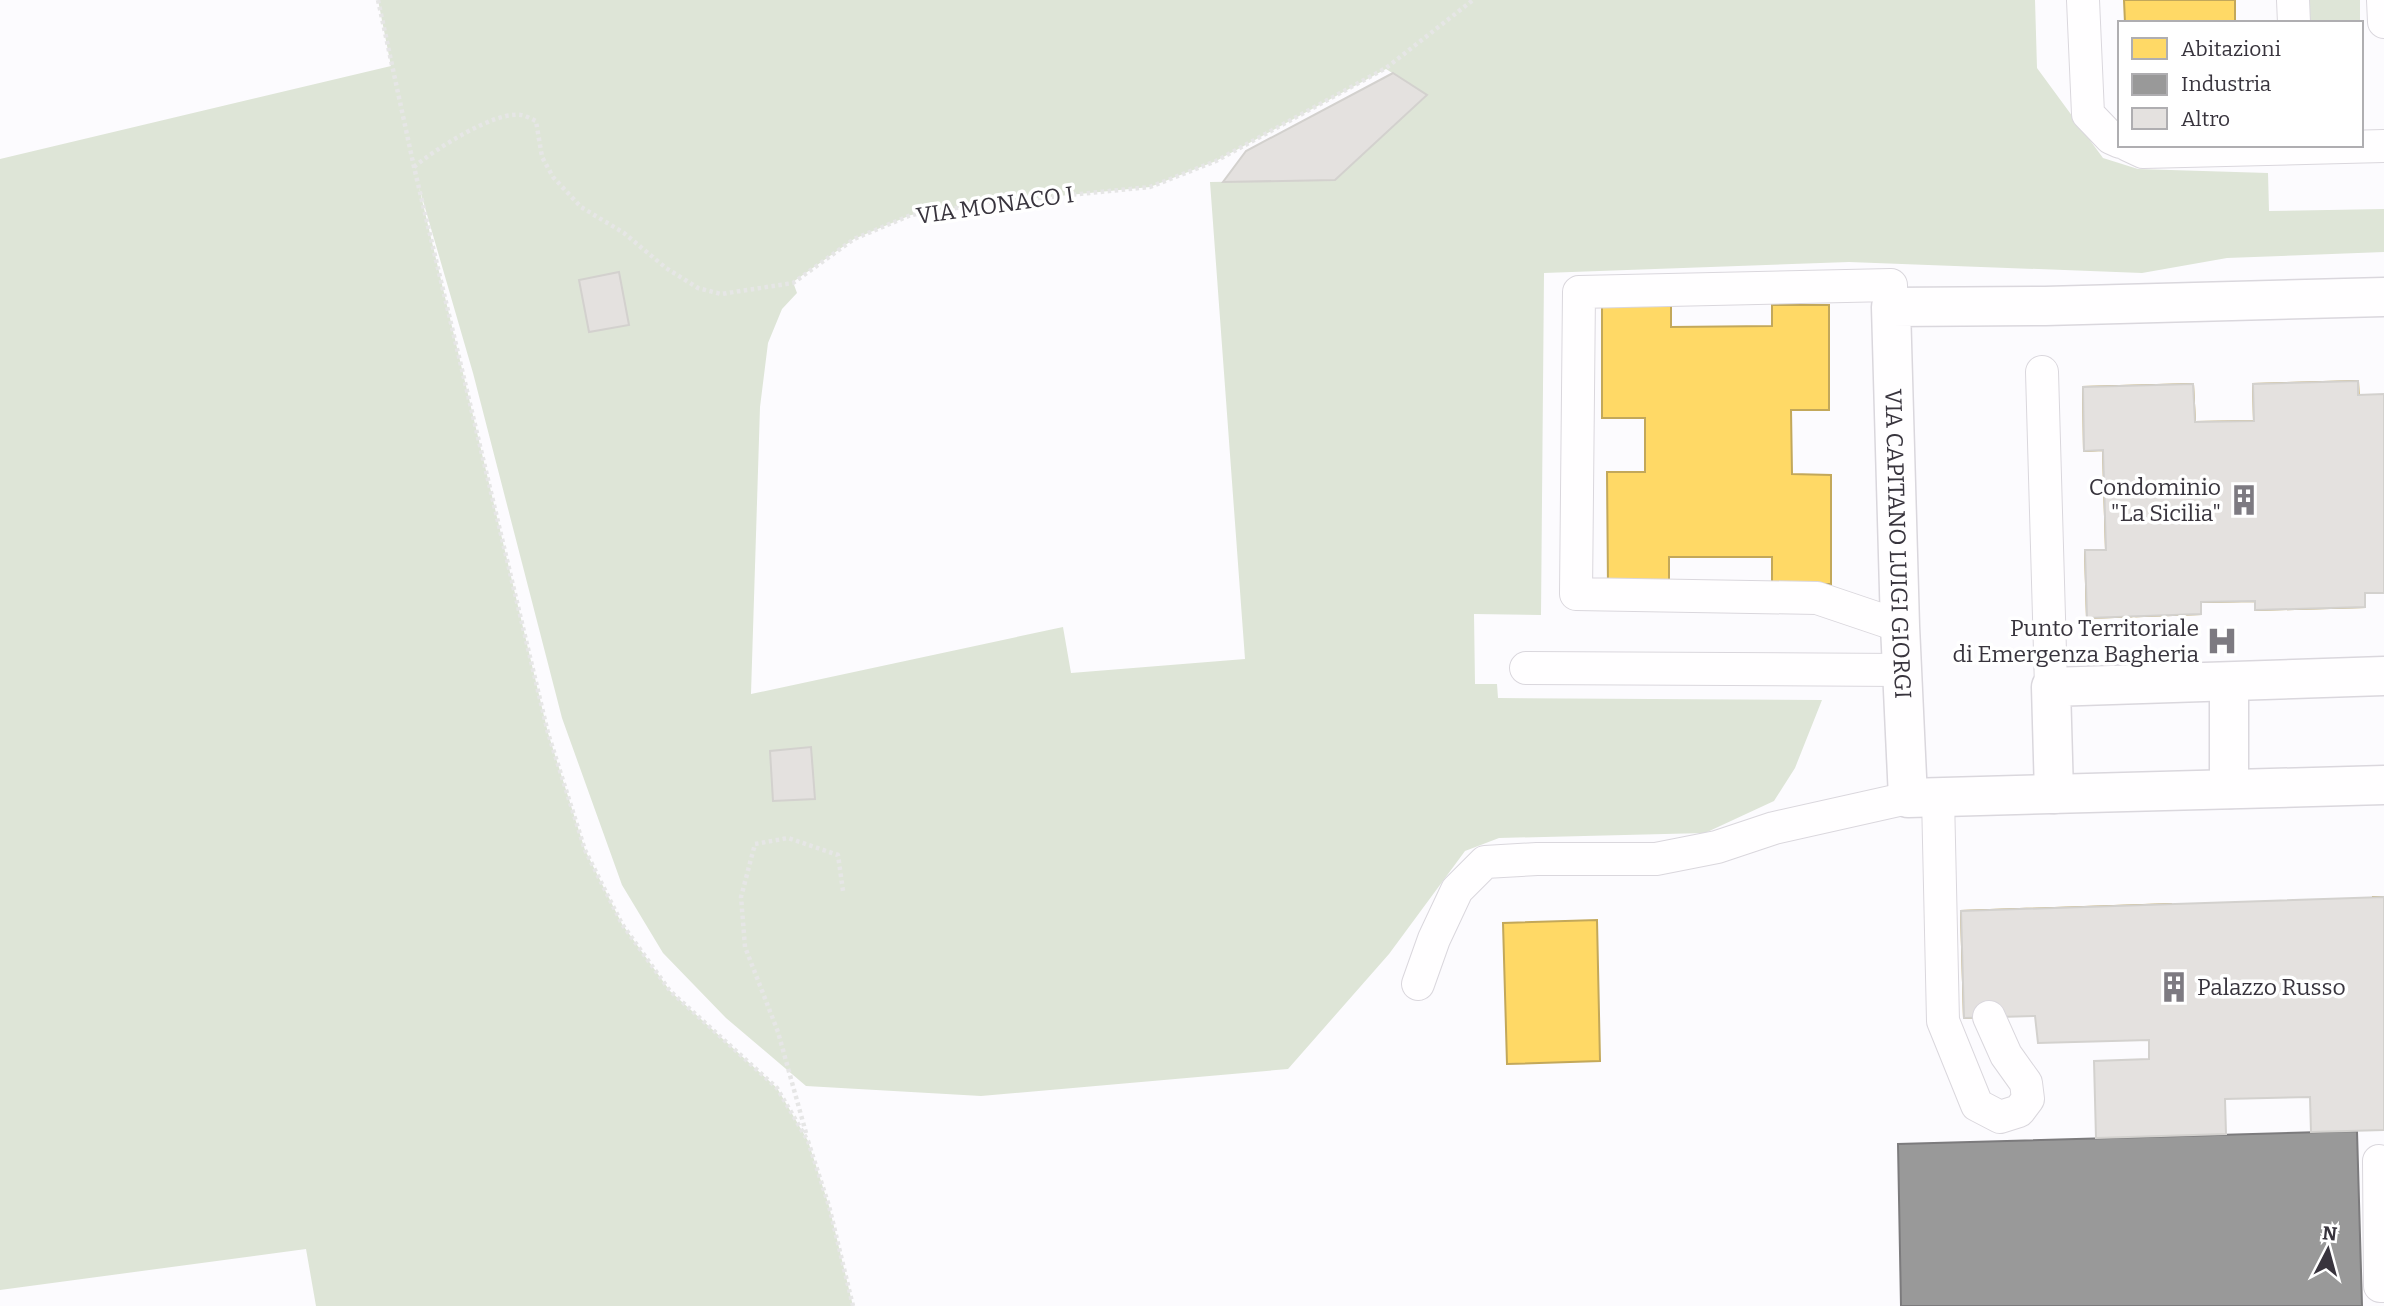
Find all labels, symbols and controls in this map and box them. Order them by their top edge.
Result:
legend [2118,21,2363,147]
text: Abitazioni [2181,36,2281,62]
text: Industria [2181,71,2272,97]
text: Altro [2181,106,2230,132]
street label: VIA MONACO I [915,180,1075,230]
street label: VIA CAPITANO LUIGI GIORGI [1879,388,1917,699]
place label: Condominio "La Sicilia" [2089,473,2221,527]
building icon: Condominio "La Sicilia" [2227,483,2261,517]
place label: Punto Territoriale di Emergenza Bagheria [1952,614,2199,668]
hospital icon: Punto Territoriale di Emergenza Bagheria [2205,624,2239,658]
building icon: Palazzo Russo [2157,970,2191,1004]
place label: Palazzo Russo [2197,973,2346,1001]
north arrow [2293,1215,2363,1285]
text: N [2321,1221,2339,1246]

